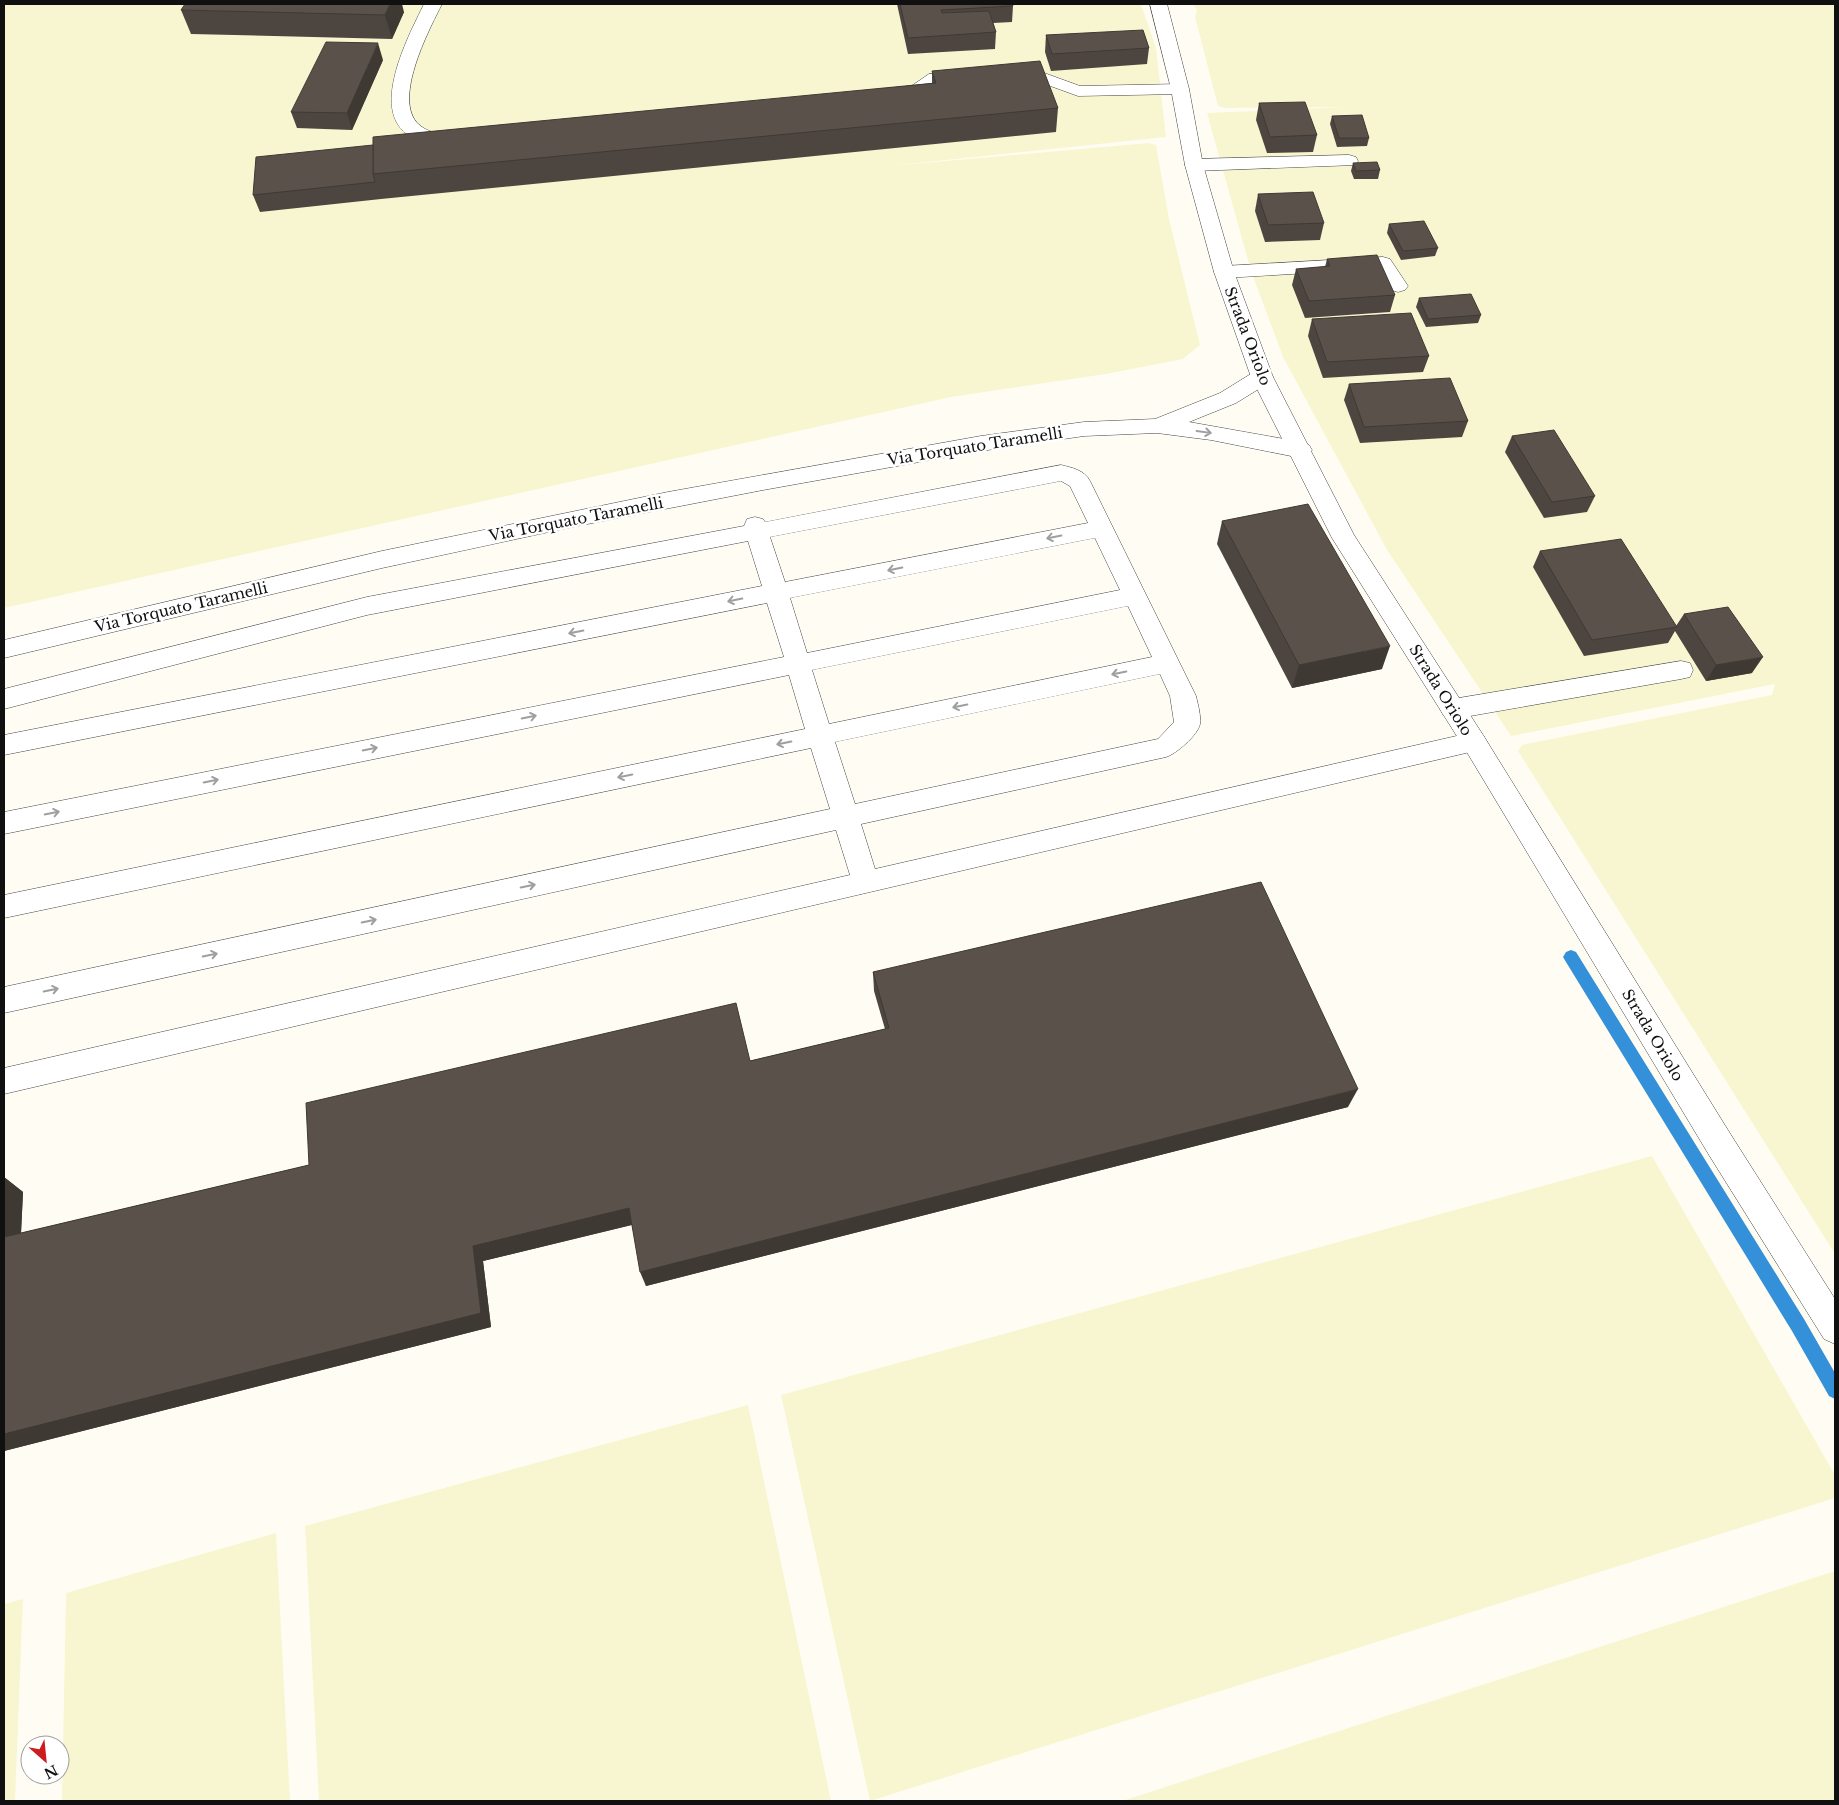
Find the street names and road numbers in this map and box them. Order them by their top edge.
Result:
street label: Strada Oriolo [1220,284,1276,388]
street label: Via Torquato Taramelli [885,423,1064,469]
street label: Via Torquato Taramelli [486,493,665,545]
street label: Via Torquato Taramelli [92,578,269,636]
street label: Strada Oriolo [1405,641,1477,739]
street label: Strada Oriolo [1618,985,1688,1085]

